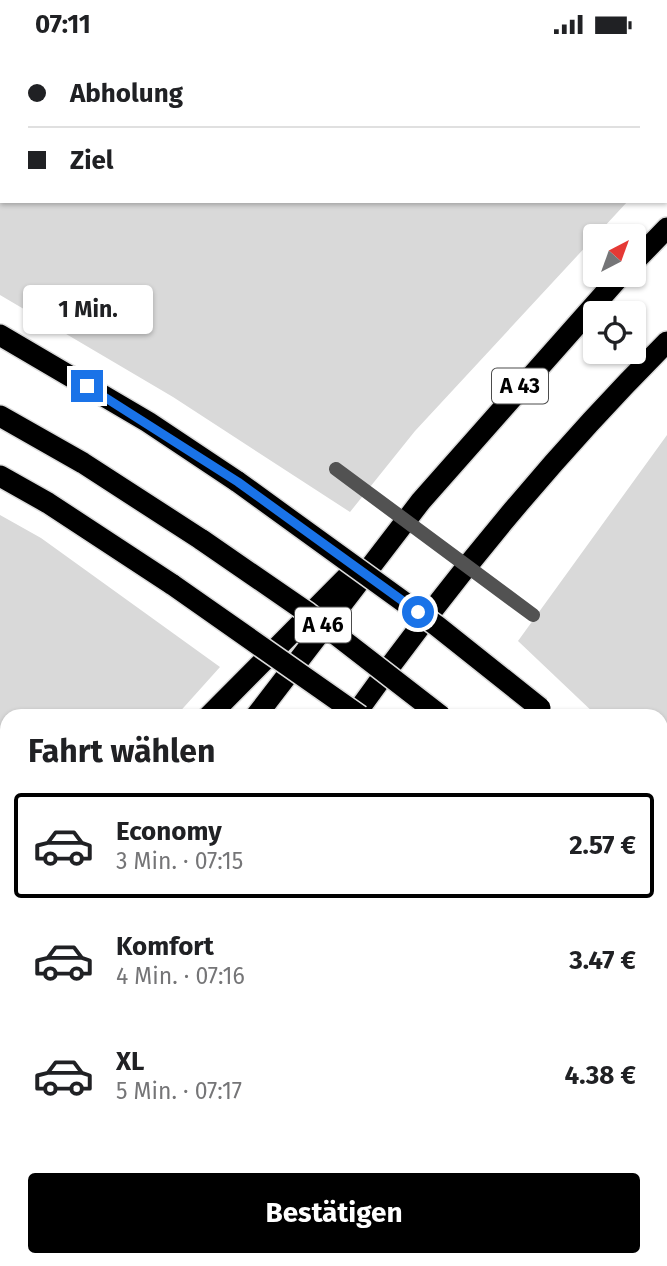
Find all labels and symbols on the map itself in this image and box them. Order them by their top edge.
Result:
north arrow [583,224,646,287]
callout: 1 Min. [22,285,152,333]
road number: A 43 [492,369,548,403]
route end [71,370,103,402]
route start [402,596,434,628]
road number: A 46 [295,607,351,643]

